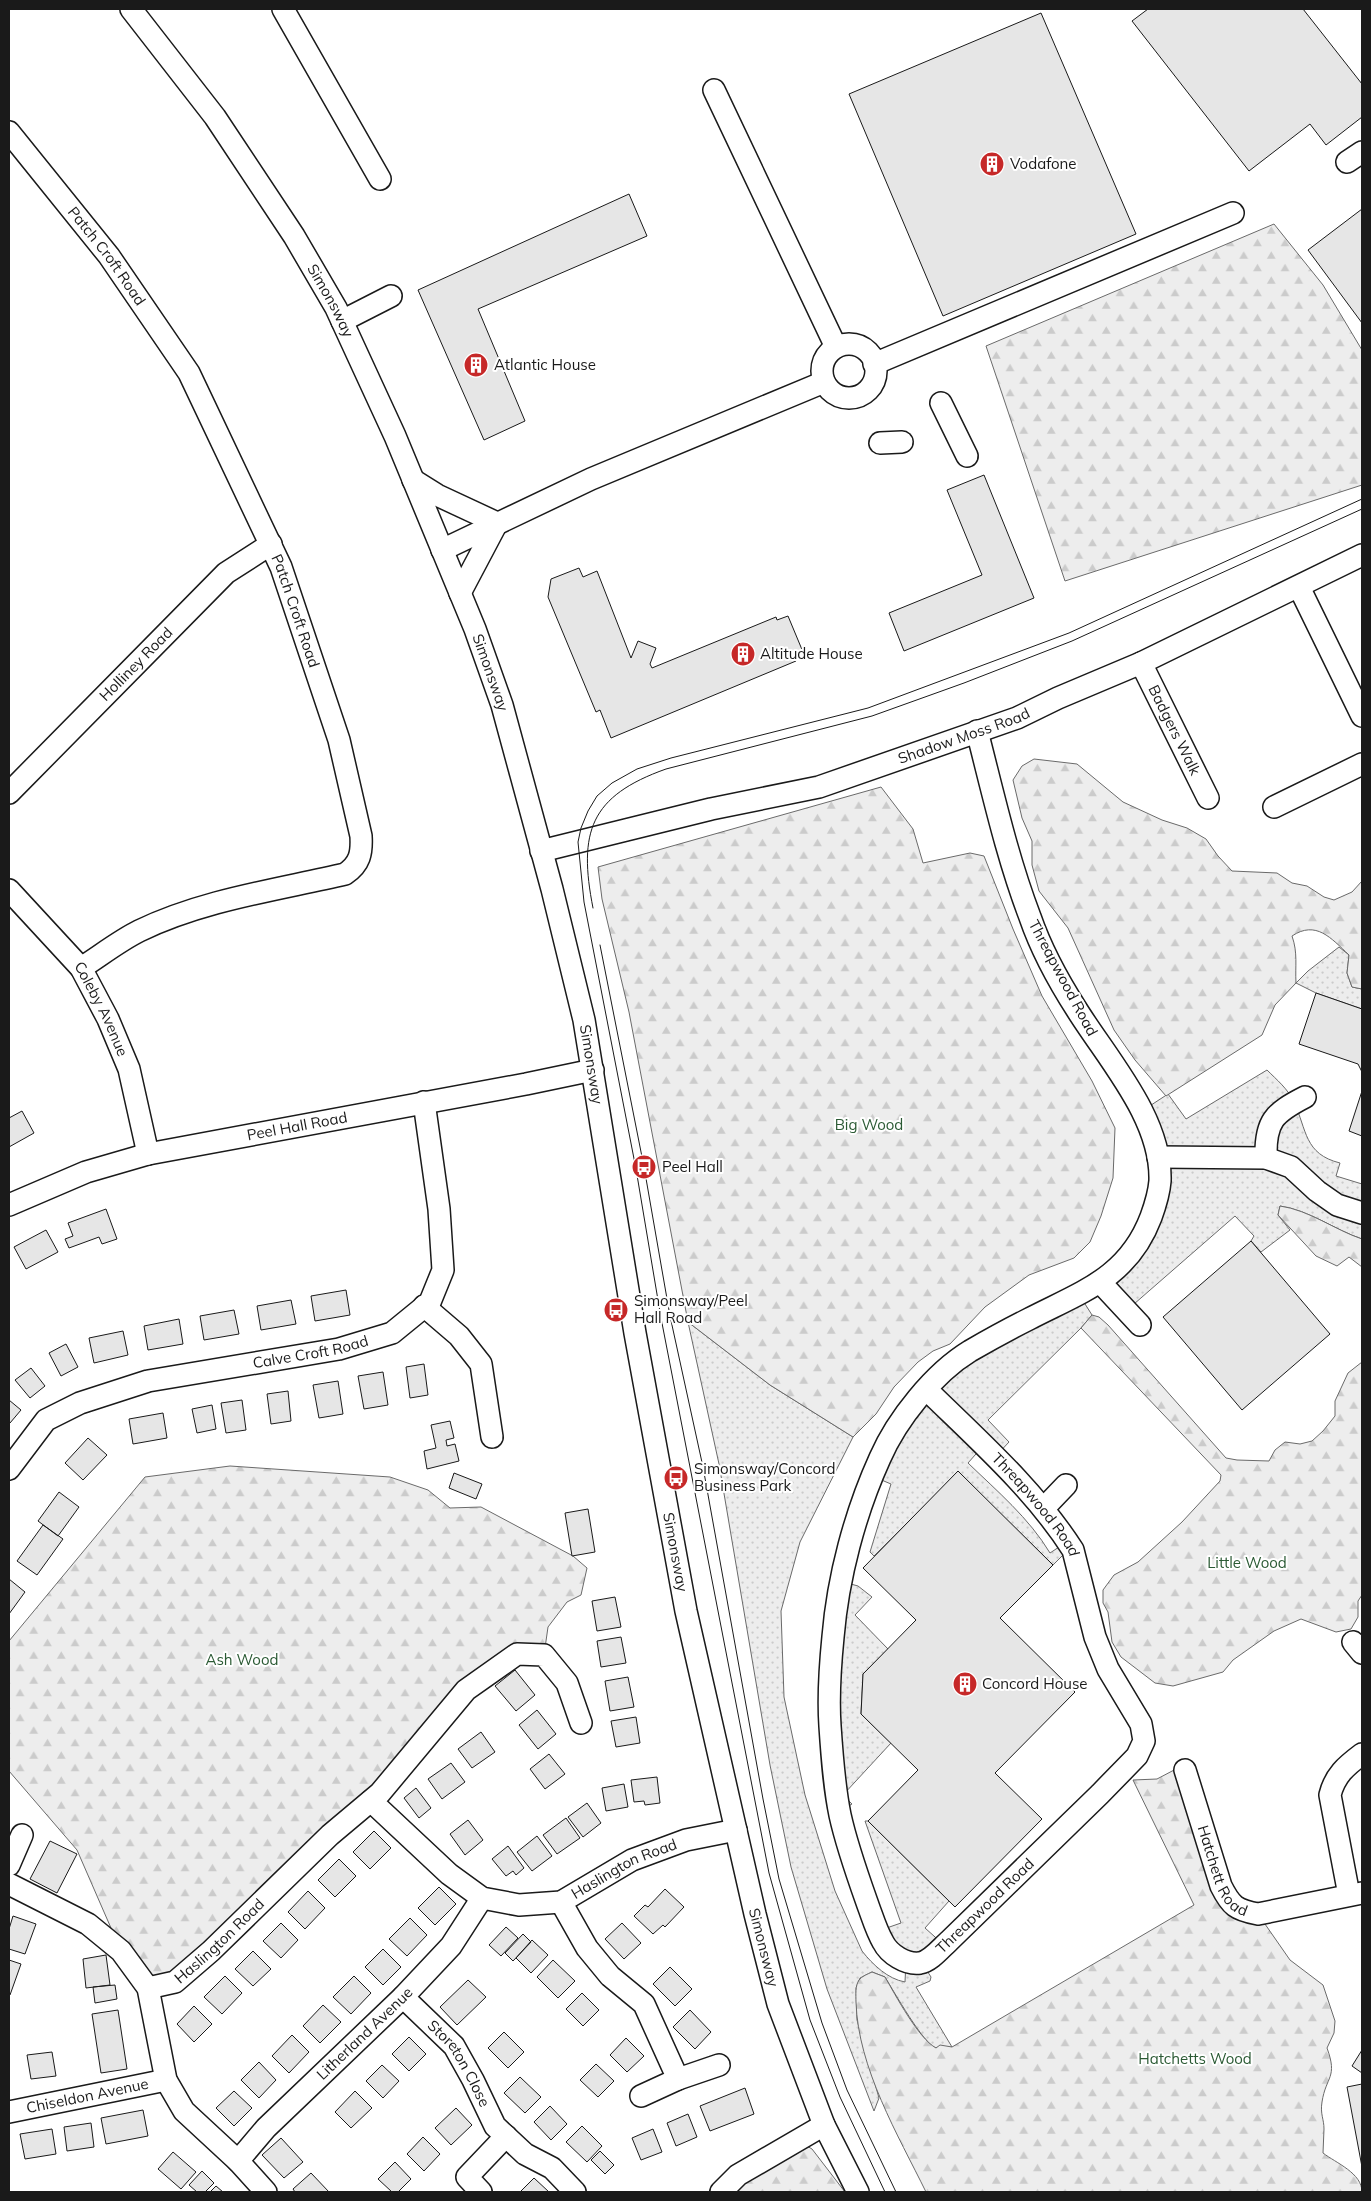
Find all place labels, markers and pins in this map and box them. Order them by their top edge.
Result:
building icon: Vodafone [979,151,1005,177]
place label: Vodafone [1010,154,1077,173]
building icon: Atlantic House [463,352,489,378]
place label: Atlantic House [494,355,596,374]
building icon: Altitude House [730,641,756,667]
place label: Altitude House [760,644,863,663]
bus stop icon: Peel Hall [631,1154,657,1180]
place label: Peel Hall [662,1157,723,1176]
place label: Simonsway/Peel Hall Road [634,1291,748,1327]
bus stop icon: Simonsway/Peel Hall Road [603,1297,629,1323]
place label: Simonsway/Concord Business Park [694,1459,836,1495]
bus stop icon: Simonsway/Concord Business Park [663,1465,689,1491]
building icon: Concord House [952,1671,978,1697]
place label: Concord House [982,1674,1088,1693]

